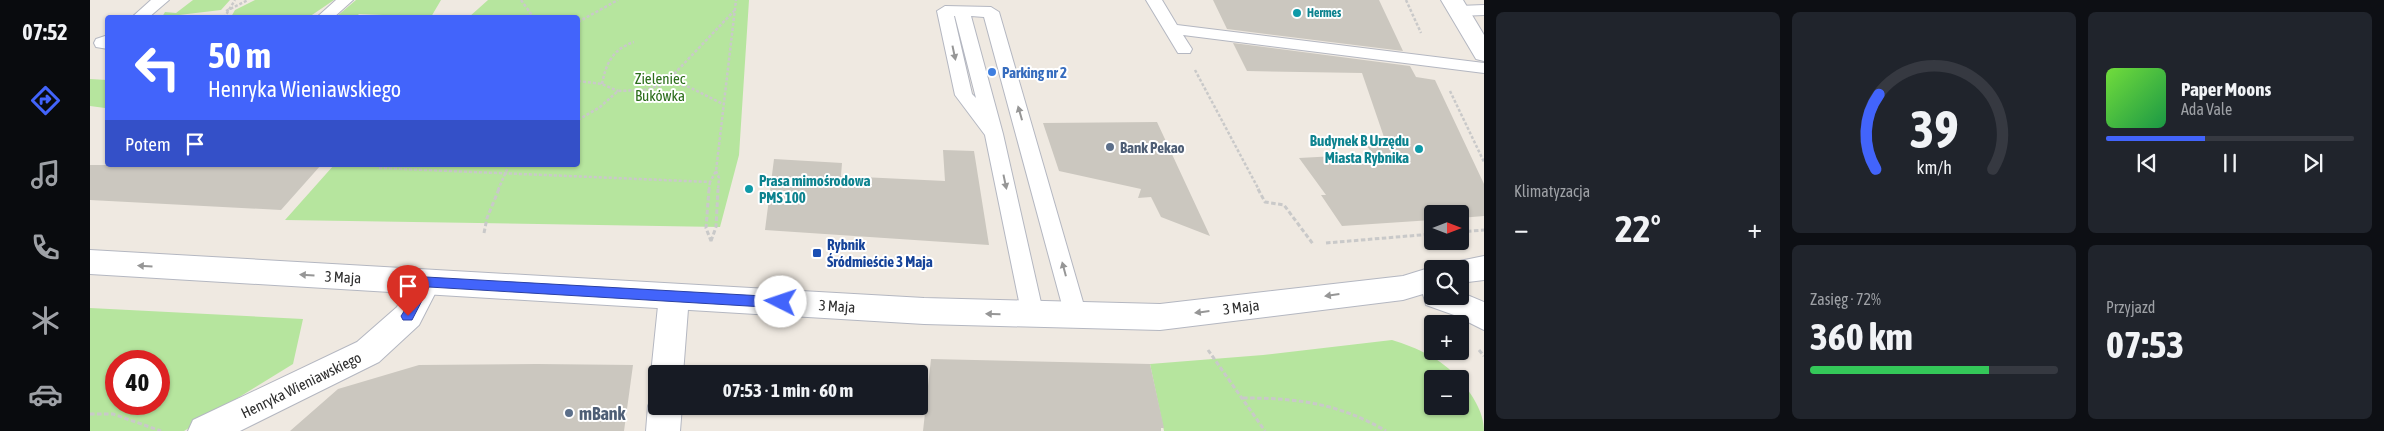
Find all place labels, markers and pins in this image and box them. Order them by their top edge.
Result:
place label: Hermes [1307,6,1342,20]
marker: Hermes [1291,7,1303,19]
place label: Parking nr 2 [1002,64,1067,81]
marker: Parking nr 2 [986,66,998,78]
place label: Budynek B Urzędu Miasta Rybnika [1310,132,1409,166]
place label: Bank Pekao [1120,139,1185,156]
marker: Bank Pekao [1104,141,1116,153]
marker: Budynek B Urzędu Miasta Rybnika [1413,143,1425,155]
place label: Prasa mimośrodowa PMS 100 [759,172,870,206]
marker: Prasa mimośrodowa PMS 100 [743,183,755,195]
place label: Rybnik Śródmieście 3 Maja [827,236,933,270]
marker: Rybnik Śródmieście 3 Maja [811,247,823,259]
pin [387,265,429,316]
place label: mBank [579,403,627,424]
marker: mBank [563,407,575,419]

